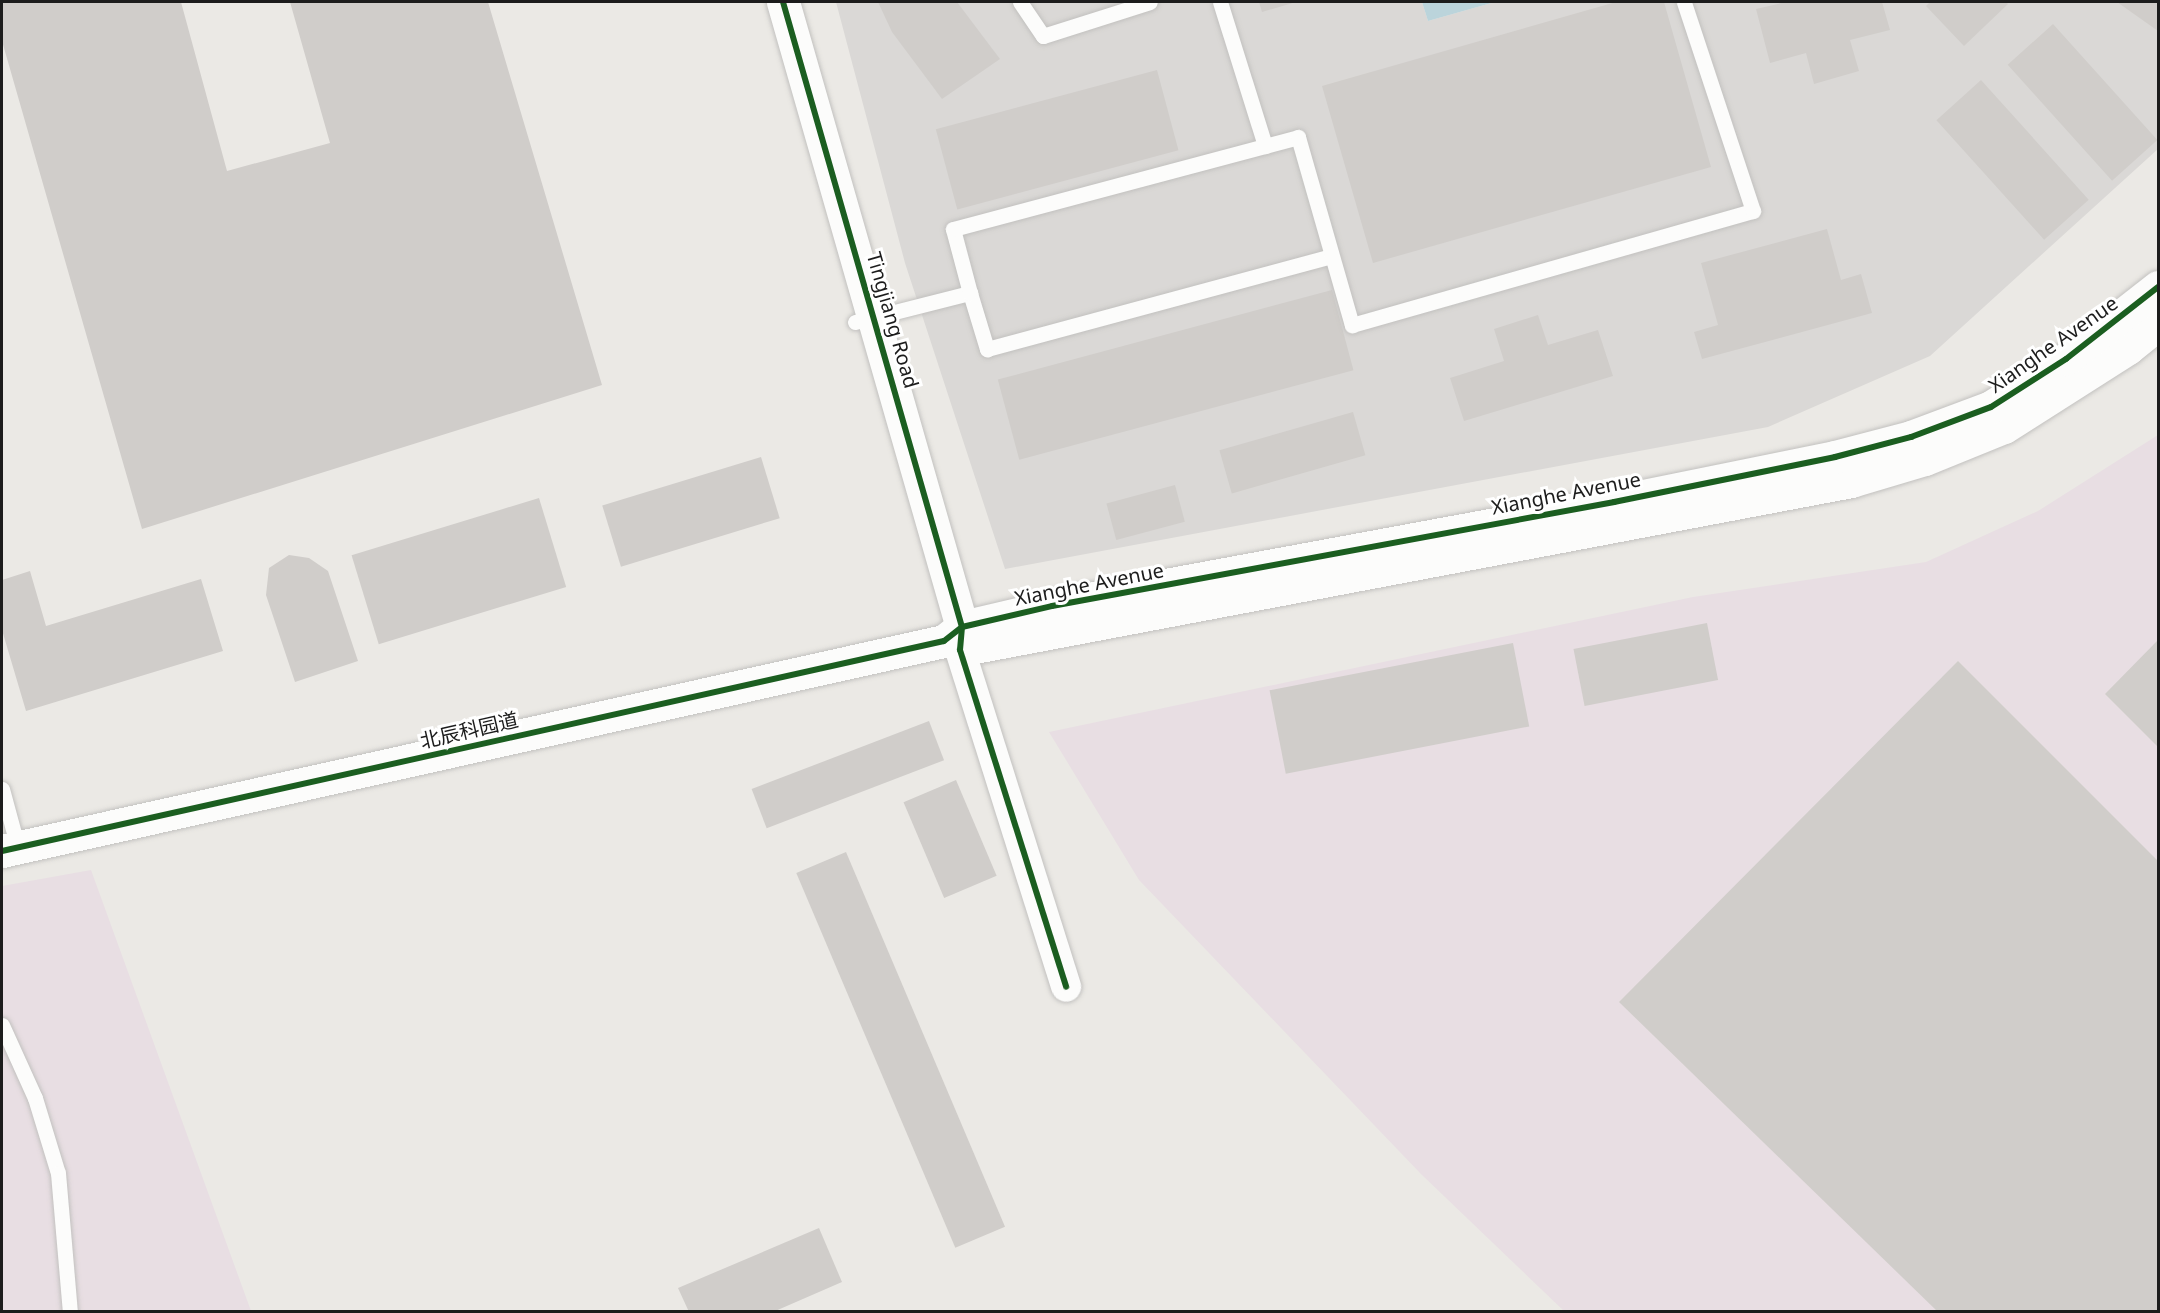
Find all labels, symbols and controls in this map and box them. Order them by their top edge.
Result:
street label: Tingjiang Road [862,249,924,391]
street label: Xianghe Avenue [1984,291,2122,397]
street label: Xianghe Avenue [1489,467,1643,519]
street label: Xianghe Avenue [1012,558,1166,610]
street label: 北辰科园道 [418,707,520,753]

